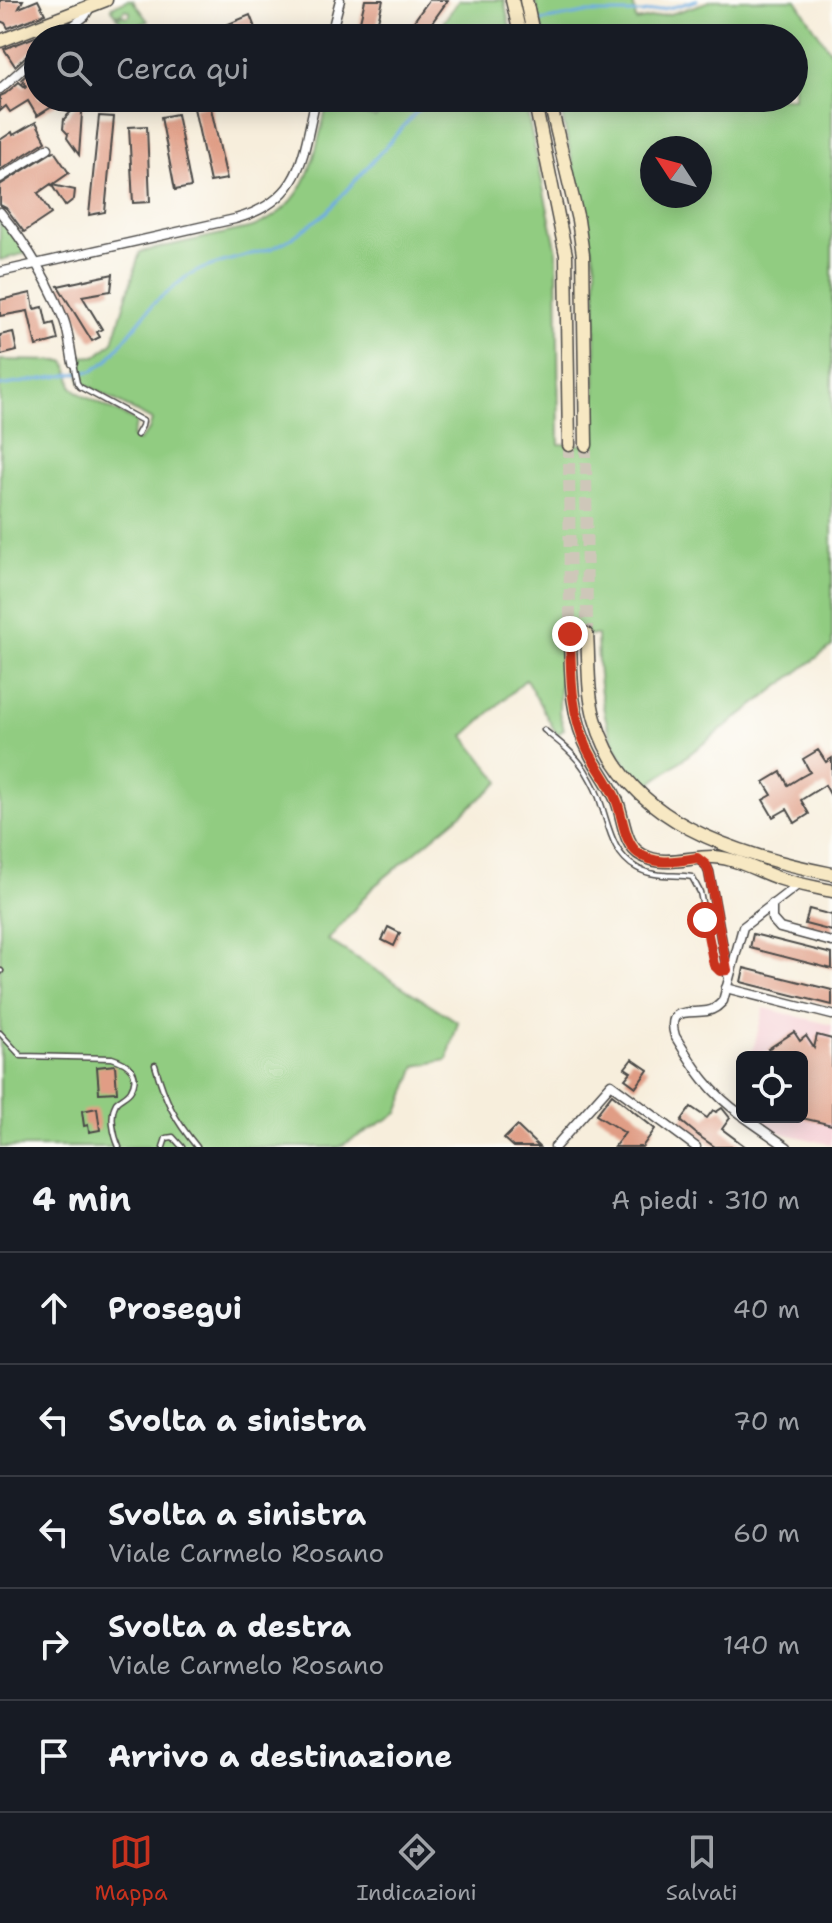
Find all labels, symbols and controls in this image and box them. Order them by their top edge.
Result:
search box [24,24,808,112]
icon: search [52,46,96,90]
text: Cerca qui [116,48,249,89]
north arrow [640,136,712,208]
route end [552,616,588,652]
route start [687,902,723,938]
map controls [736,1051,808,1123]
button: locate [736,1051,808,1123]
text: 4 min [32,1176,131,1222]
text: A piedi · 310 m [611,1182,800,1217]
icon: ahead [32,1286,76,1330]
text: Prosegui [108,1288,242,1329]
text: 40 m [733,1291,800,1326]
icon: left [32,1398,76,1442]
text: Svolta a sinistra [108,1400,366,1441]
text: 70 m [733,1403,800,1438]
text: Svolta a sinistra [108,1494,366,1535]
icon: left [32,1510,76,1554]
text: 60 m [733,1515,800,1550]
text: Viale Carmelo Rosano [108,1535,384,1570]
text: Svolta a destra [108,1606,351,1647]
icon: right [32,1622,76,1666]
text: 140 m [723,1627,800,1662]
text: Viale Carmelo Rosano [108,1647,384,1682]
icon: arrive [32,1734,76,1778]
text: Arrivo a destinazione [108,1736,452,1777]
tab: Mappa [94,1830,168,1907]
tab: Indicazioni [357,1830,477,1907]
tab: Salvati [666,1830,738,1907]

